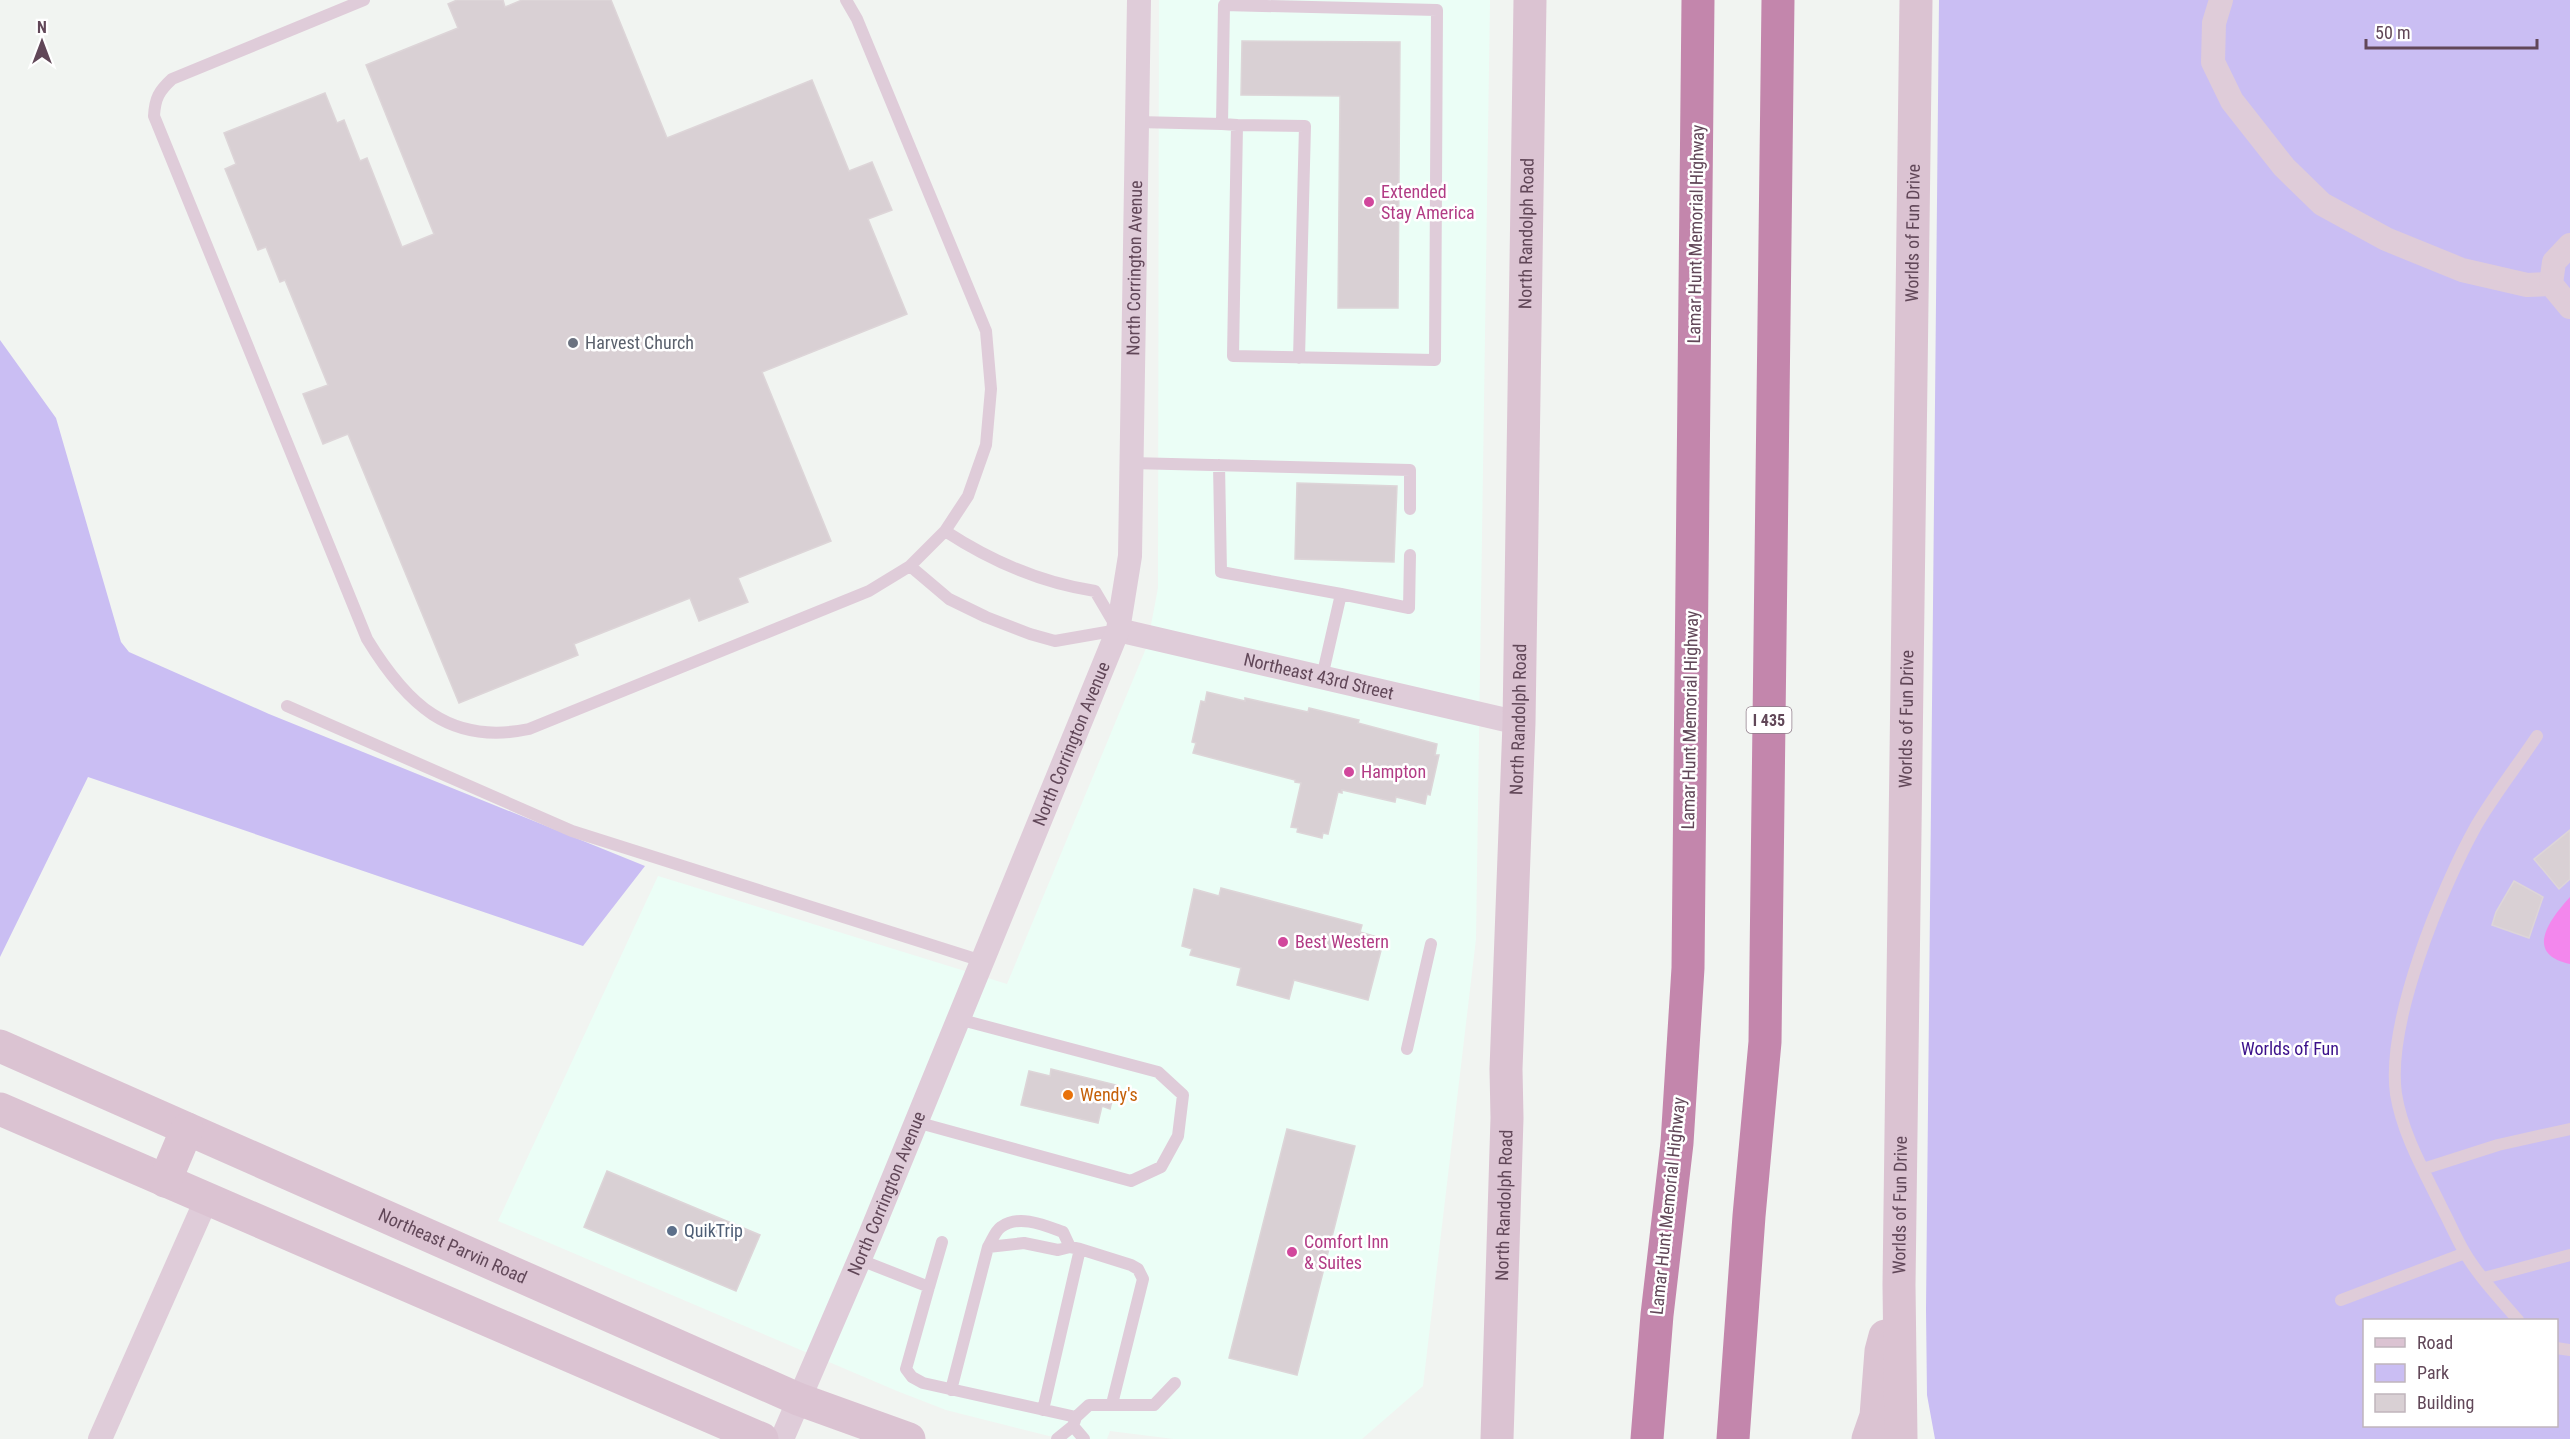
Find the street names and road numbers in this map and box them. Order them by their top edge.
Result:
street label: Lamar Hunt Memorial Highway [1683,124,1708,344]
street label: North Randolph Road [1514,158,1538,309]
street label: Worlds of Fun Drive [1901,164,1924,302]
street label: North Corrington Avenue [1122,180,1146,356]
street label: Lamar Hunt Memorial Highway [1677,610,1702,830]
street label: North Randolph Road [1505,644,1530,795]
street label: Northeast 43rd Street [1242,649,1396,704]
street label: Worlds of Fun Drive [1895,650,1917,788]
street label: North Corrington Avenue [1028,659,1114,829]
road number: I 435 [1746,707,1792,733]
street label: Lamar Hunt Memorial Highway [1646,1096,1689,1316]
street label: North Corrington Avenue [843,1108,929,1278]
street label: North Randolph Road [1491,1129,1517,1281]
street label: Worlds of Fun Drive [1888,1136,1911,1274]
street label: Northeast Parvin Road [375,1204,530,1288]

